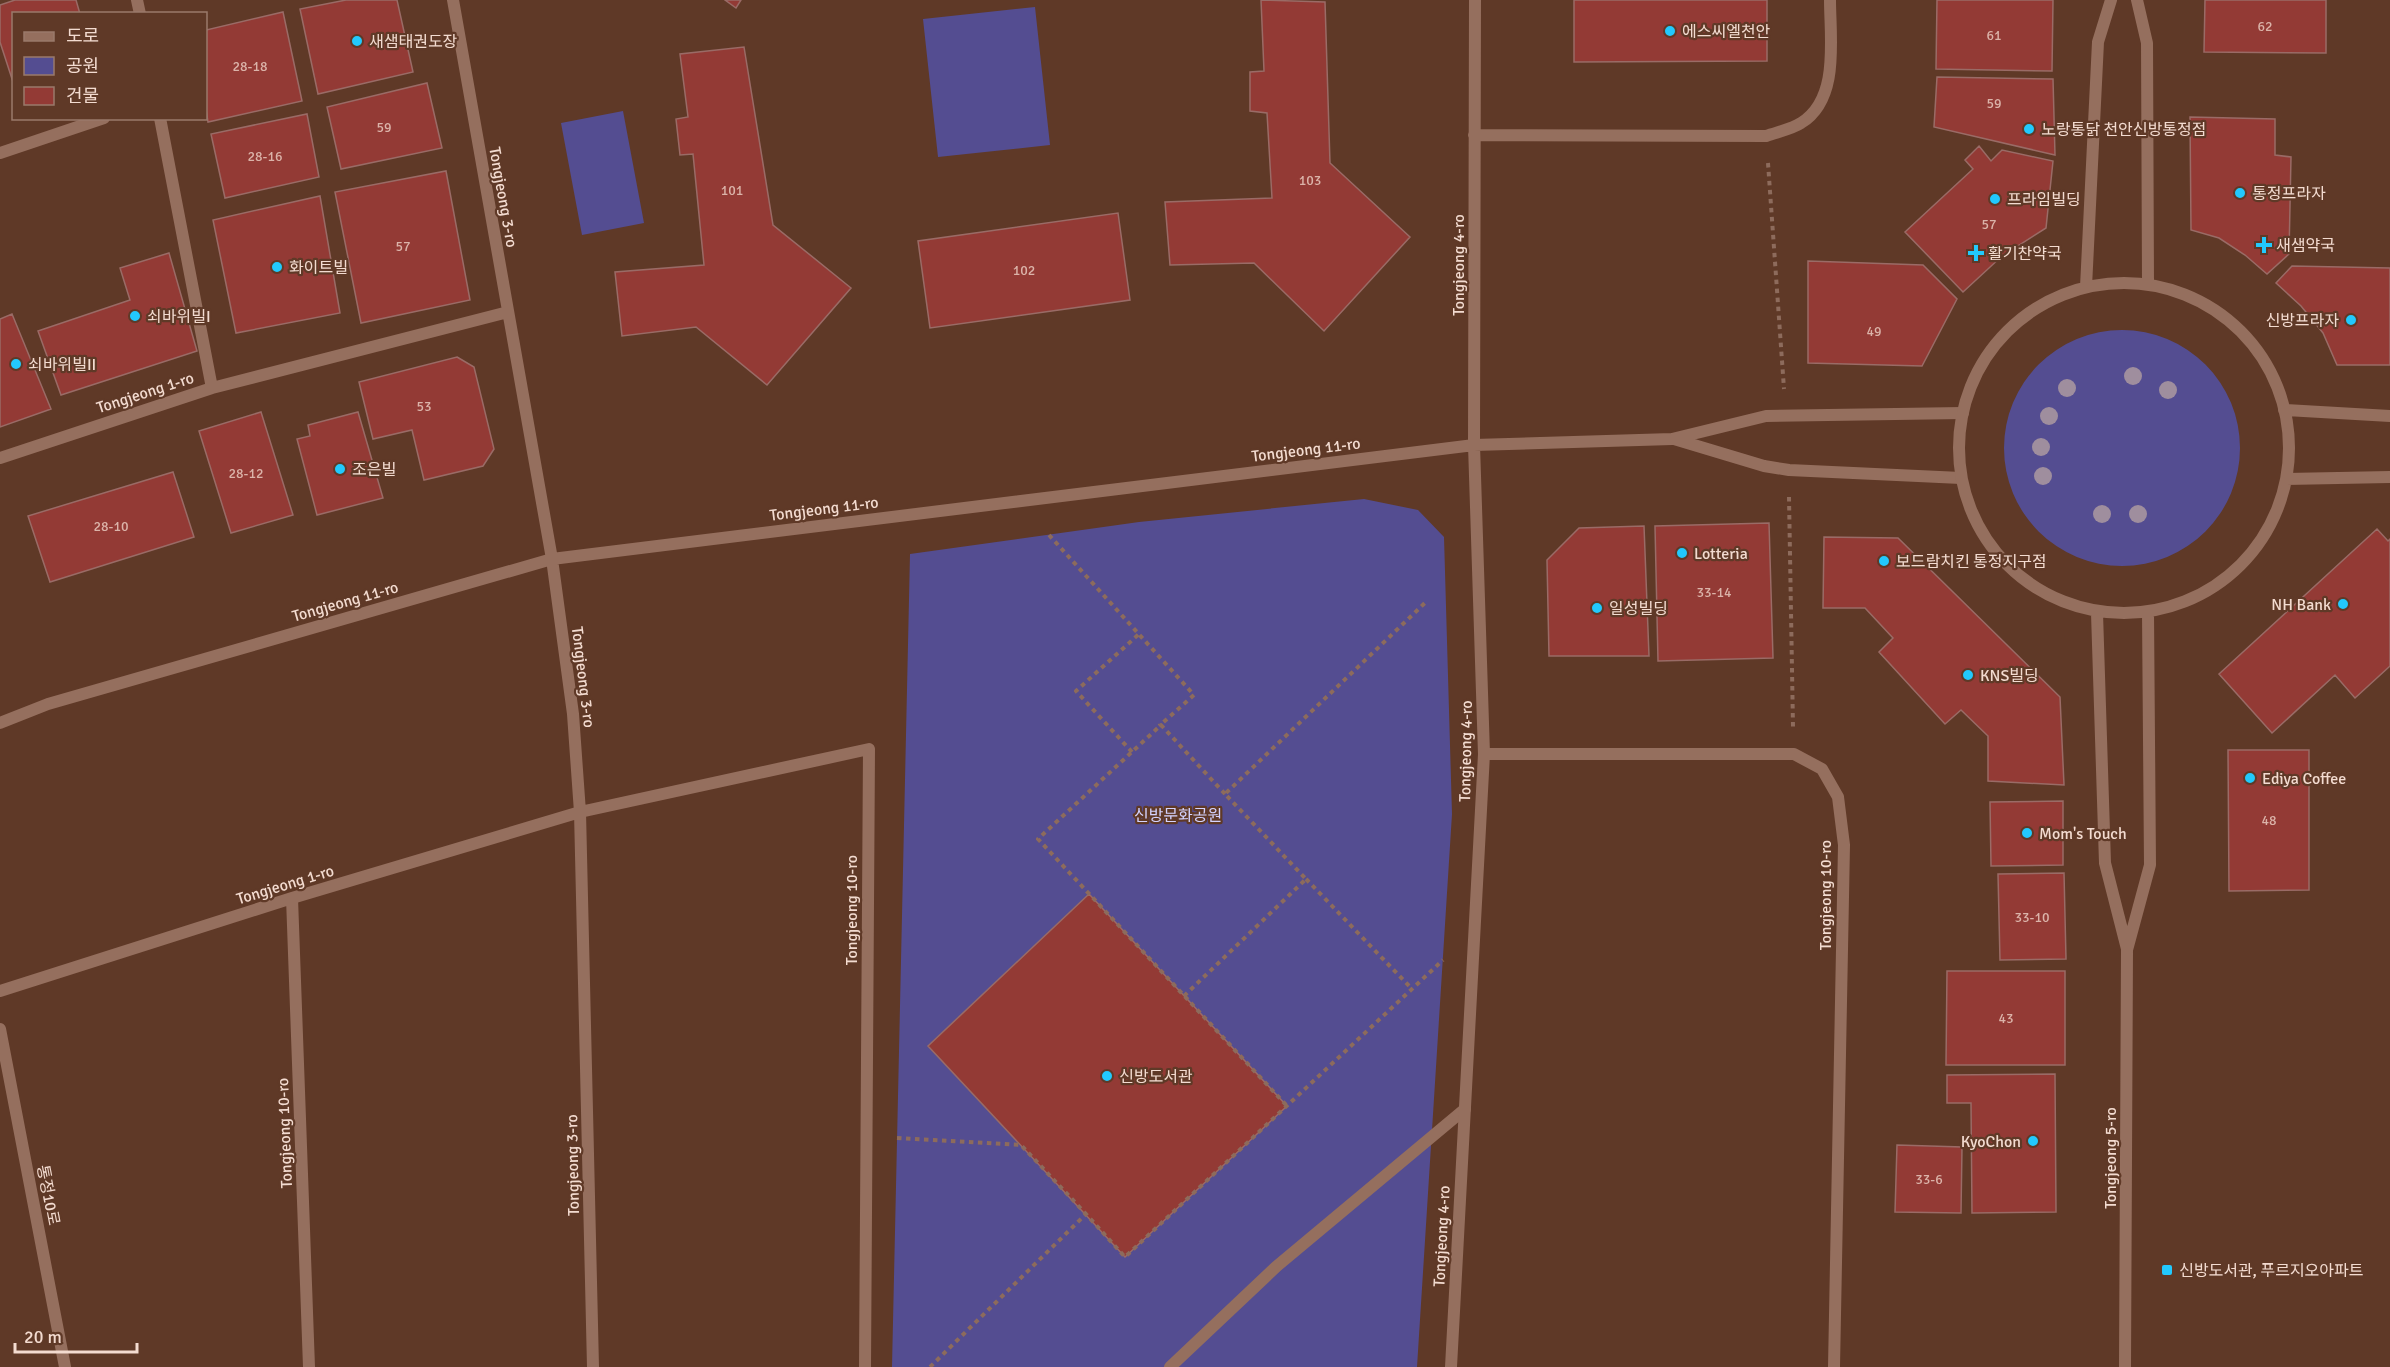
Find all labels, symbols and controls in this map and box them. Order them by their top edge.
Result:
legend [12,12,207,120]
house number: 62 [2257,18,2273,35]
place label: 에스씨엘천안 [1682,22,1771,42]
marker: 에스씨엘천안 [1663,24,1677,38]
text: 도로 [66,25,99,47]
house number: 61 [1986,27,2002,44]
place label: 새샘태권도장 [369,32,458,52]
marker: 새샘태권도장 [350,34,364,48]
text: 공원 [66,55,99,77]
house number: 28-18 [232,58,268,75]
text: 건물 [66,85,99,107]
house number: 59 [1986,95,2002,112]
house number: 59 [376,119,392,136]
place label: 노랑통닭 천안신방통정점 [2041,120,2206,140]
marker: 노랑통닭 천안신방통정점 [2022,122,2036,136]
street label: Tongjeong 3-ro [484,145,522,249]
house number: 28-16 [247,148,283,165]
house number: 103 [1299,172,1321,189]
house number: 101 [721,182,743,199]
place label: 통정프라자 [2252,184,2326,204]
marker: 통정프라자 [2233,186,2247,200]
place label: 프라임빌딩 [2007,190,2081,210]
marker: 프라임빌딩 [1988,192,2002,206]
street label: Tongjeong 4-ro [1449,214,1469,316]
house number: 57 [1981,216,1997,233]
place label: 새샘약국 [2276,236,2335,256]
house number: 57 [395,238,411,255]
marker: 새샘약국 [2257,238,2271,252]
place label: 활기찬약국 [1988,244,2062,264]
marker: 활기찬약국 [1969,246,1983,260]
place label: 화이트빌 [289,258,348,278]
marker: 화이트빌 [270,260,284,274]
house number: 102 [1013,262,1035,279]
place label: 쇠바위빌I [147,307,211,327]
marker: 쇠바위빌I [128,309,142,323]
place label: 신방프라자 [2265,311,2339,331]
marker: 신방프라자 [2344,313,2358,327]
house number: 49 [1866,323,1882,340]
place label: 쇠바위빌II [28,355,96,375]
marker: 쇠바위빌II [9,357,23,371]
street label: Tongjeong 1-ro [94,368,196,418]
house number: 53 [416,398,432,415]
street label: Tongjeong 11-ro [1251,433,1362,467]
place label: 조은빌 [352,460,396,480]
marker: 조은빌 [333,462,347,476]
house number: 28-12 [228,465,264,482]
street label: Tongjeong 11-ro [769,492,880,526]
house number: 28-10 [93,518,129,535]
place label: Lotteria [1694,544,1748,564]
marker: Lotteria [1675,546,1689,560]
place label: 보드람치킨 통정지구점 [1896,552,2047,572]
marker: 보드람치킨 통정지구점 [1877,554,1891,568]
street label: Tongjeong 11-ro [290,577,401,627]
house number: 33-14 [1696,584,1732,601]
place label: NH Bank [2271,595,2331,615]
marker: NH Bank [2336,597,2350,611]
place label: 일성빌딩 [1609,599,1668,619]
marker: 일성빌딩 [1590,601,1604,615]
street label: Tongjeong 3-ro [567,625,599,729]
place label: KNS빌딩 [1980,666,2039,686]
marker: KNS빌딩 [1961,668,1975,682]
street label: Tongjeong 4-ro [1455,700,1477,802]
place label: Ediya Coffee [2262,769,2346,789]
marker: Ediya Coffee [2243,771,2257,785]
park label: 신방문화공원 [1134,806,1222,826]
house number: 48 [2261,812,2277,829]
place label: Mom's Touch [2039,824,2127,844]
marker: Mom's Touch [2020,826,2034,840]
street label: Tongjeong 10-ro [1816,840,1836,950]
street label: Tongjeong 10-ro [842,855,862,965]
street label: Tongjeong 1-ro [234,861,336,909]
house number: 33-10 [2014,909,2050,926]
house number: 43 [1998,1010,2014,1027]
place label: 신방도서관 [1119,1067,1193,1087]
marker: 신방도서관 [1100,1069,1114,1083]
street label: Tongjeong 10-ro [273,1078,297,1188]
street label: Tongjeong 5-ro [2101,1107,2121,1209]
street label: Tongjeong 3-ro [562,1114,584,1216]
place label: KyoChon [1961,1132,2021,1152]
marker: KyoChon [2026,1134,2040,1148]
street label: 통정10로 [32,1163,64,1228]
house number: 33-6 [1915,1171,1943,1188]
street label: Tongjeong 4-ro [1429,1185,1455,1287]
place label: 신방도서관, 푸르지오아파트 [2179,1261,2363,1281]
marker: 신방도서관, 푸르지오아파트 [2160,1263,2174,1277]
scale bar [15,1316,136,1354]
text: 20 m [24,1326,62,1348]

